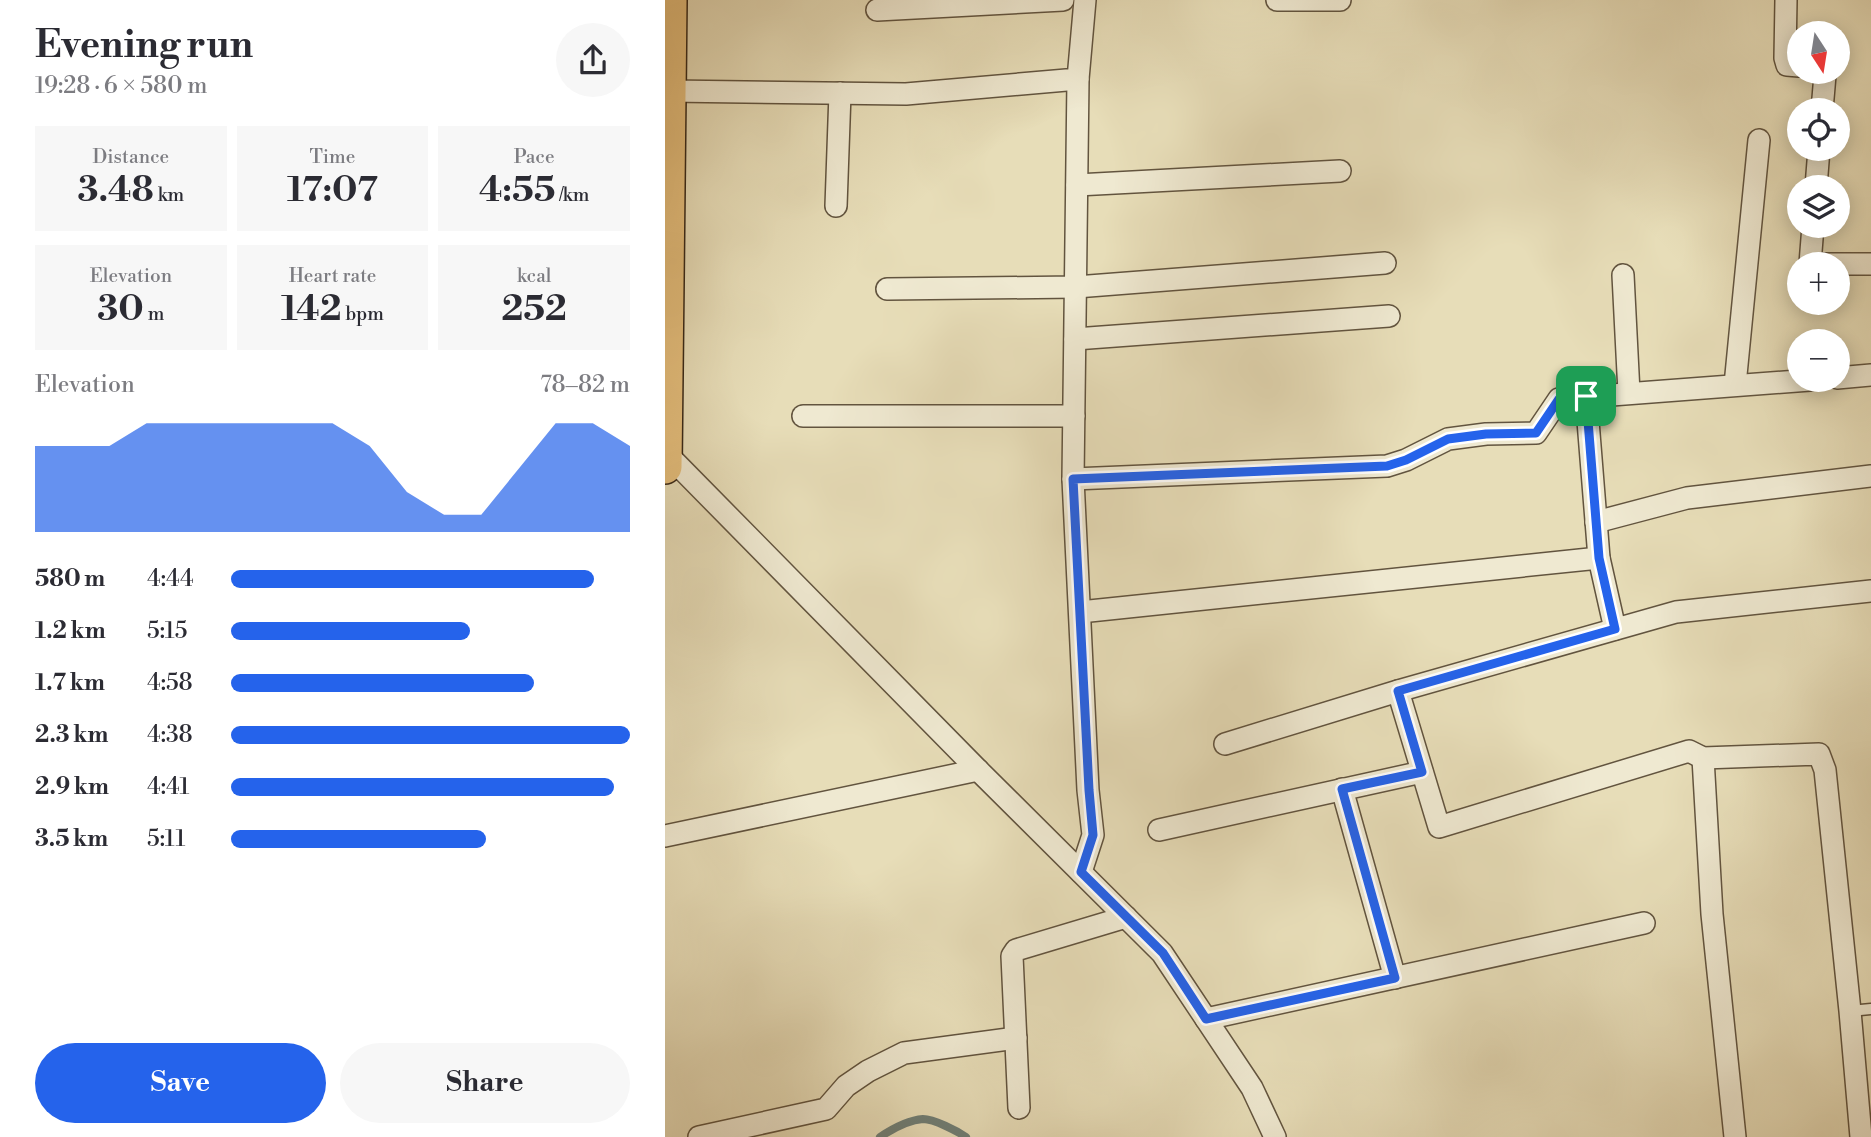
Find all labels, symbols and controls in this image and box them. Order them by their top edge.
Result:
north arrow [1787,21,1850,84]
map controls [1787,21,1850,392]
text: Evening run [35,22,253,69]
button: share [556,23,630,97]
text: 19:28 · 6 × 580 m [35,72,207,100]
button: locate [1787,98,1850,161]
text: Distance [92,145,169,169]
text: Time [310,145,355,169]
text: Pace [514,145,555,169]
text: 3.48 [77,169,154,212]
text: 17:07 [287,169,378,212]
text: 4:55 [479,169,555,212]
button: layers [1787,175,1850,238]
text: km [154,183,184,207]
text: /km [555,183,589,207]
button: + [1787,252,1850,315]
text: Elevation [90,264,172,288]
text: Heart rate [289,264,376,288]
text: kcal [517,264,551,288]
text: 30 [97,288,144,331]
text: 142 [281,288,342,331]
text: 252 [501,288,567,331]
text: m [144,302,164,326]
text: bpm [342,302,384,326]
button: − [1787,329,1850,392]
pin [1556,366,1616,426]
text: Elevation [35,371,135,399]
text: 78–82 m [540,371,630,399]
icon: arrive [1567,377,1605,415]
text: 580 m [35,565,105,593]
text: 4:44 [147,565,194,593]
text: 1.2 km [35,617,106,645]
text: 5:15 [147,617,187,645]
text: 1.7 km [35,669,105,697]
text: 4:58 [147,669,193,697]
text: 2.3 km [35,721,108,749]
text: 4:38 [147,721,193,749]
text: 2.9 km [35,773,109,801]
text: 4:41 [147,773,189,801]
text: 3.5 km [35,825,108,853]
text: 5:11 [147,825,185,853]
button: Save [35,1043,326,1123]
button: Share [340,1043,630,1123]

